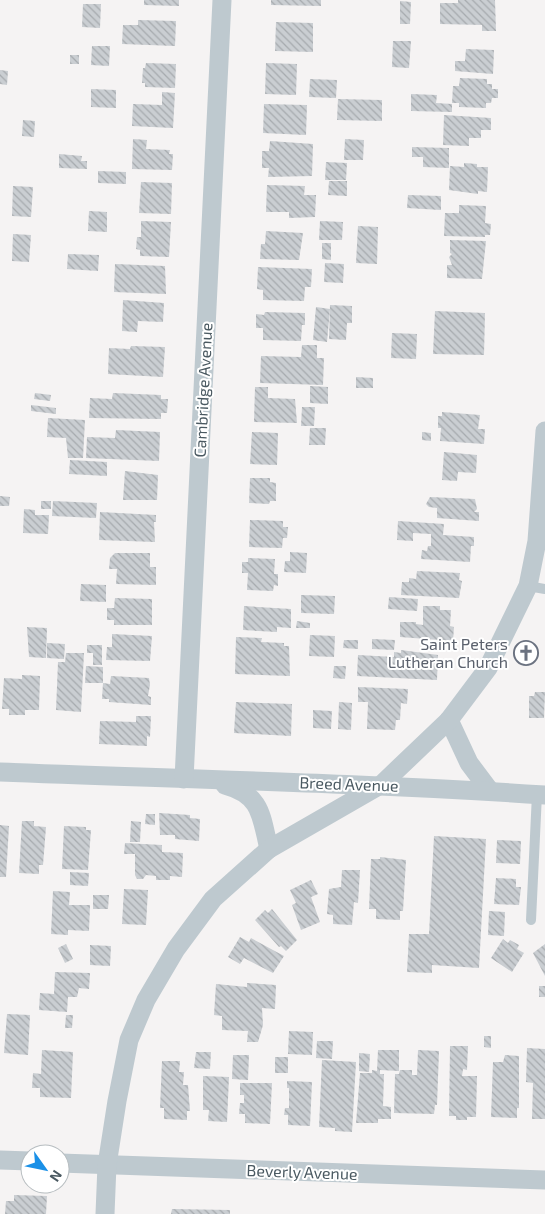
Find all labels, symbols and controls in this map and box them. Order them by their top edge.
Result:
street label: Cambridge Avenue [189,322,216,458]
place label: Saint Peters Lutheran Church [388,634,508,671]
church icon: Saint Peters Lutheran Church [513,640,539,666]
street label: Breed Avenue [299,772,399,795]
north arrow [20,1144,70,1194]
street label: Beverly Avenue [246,1160,358,1183]
text: N [46,1167,66,1185]

